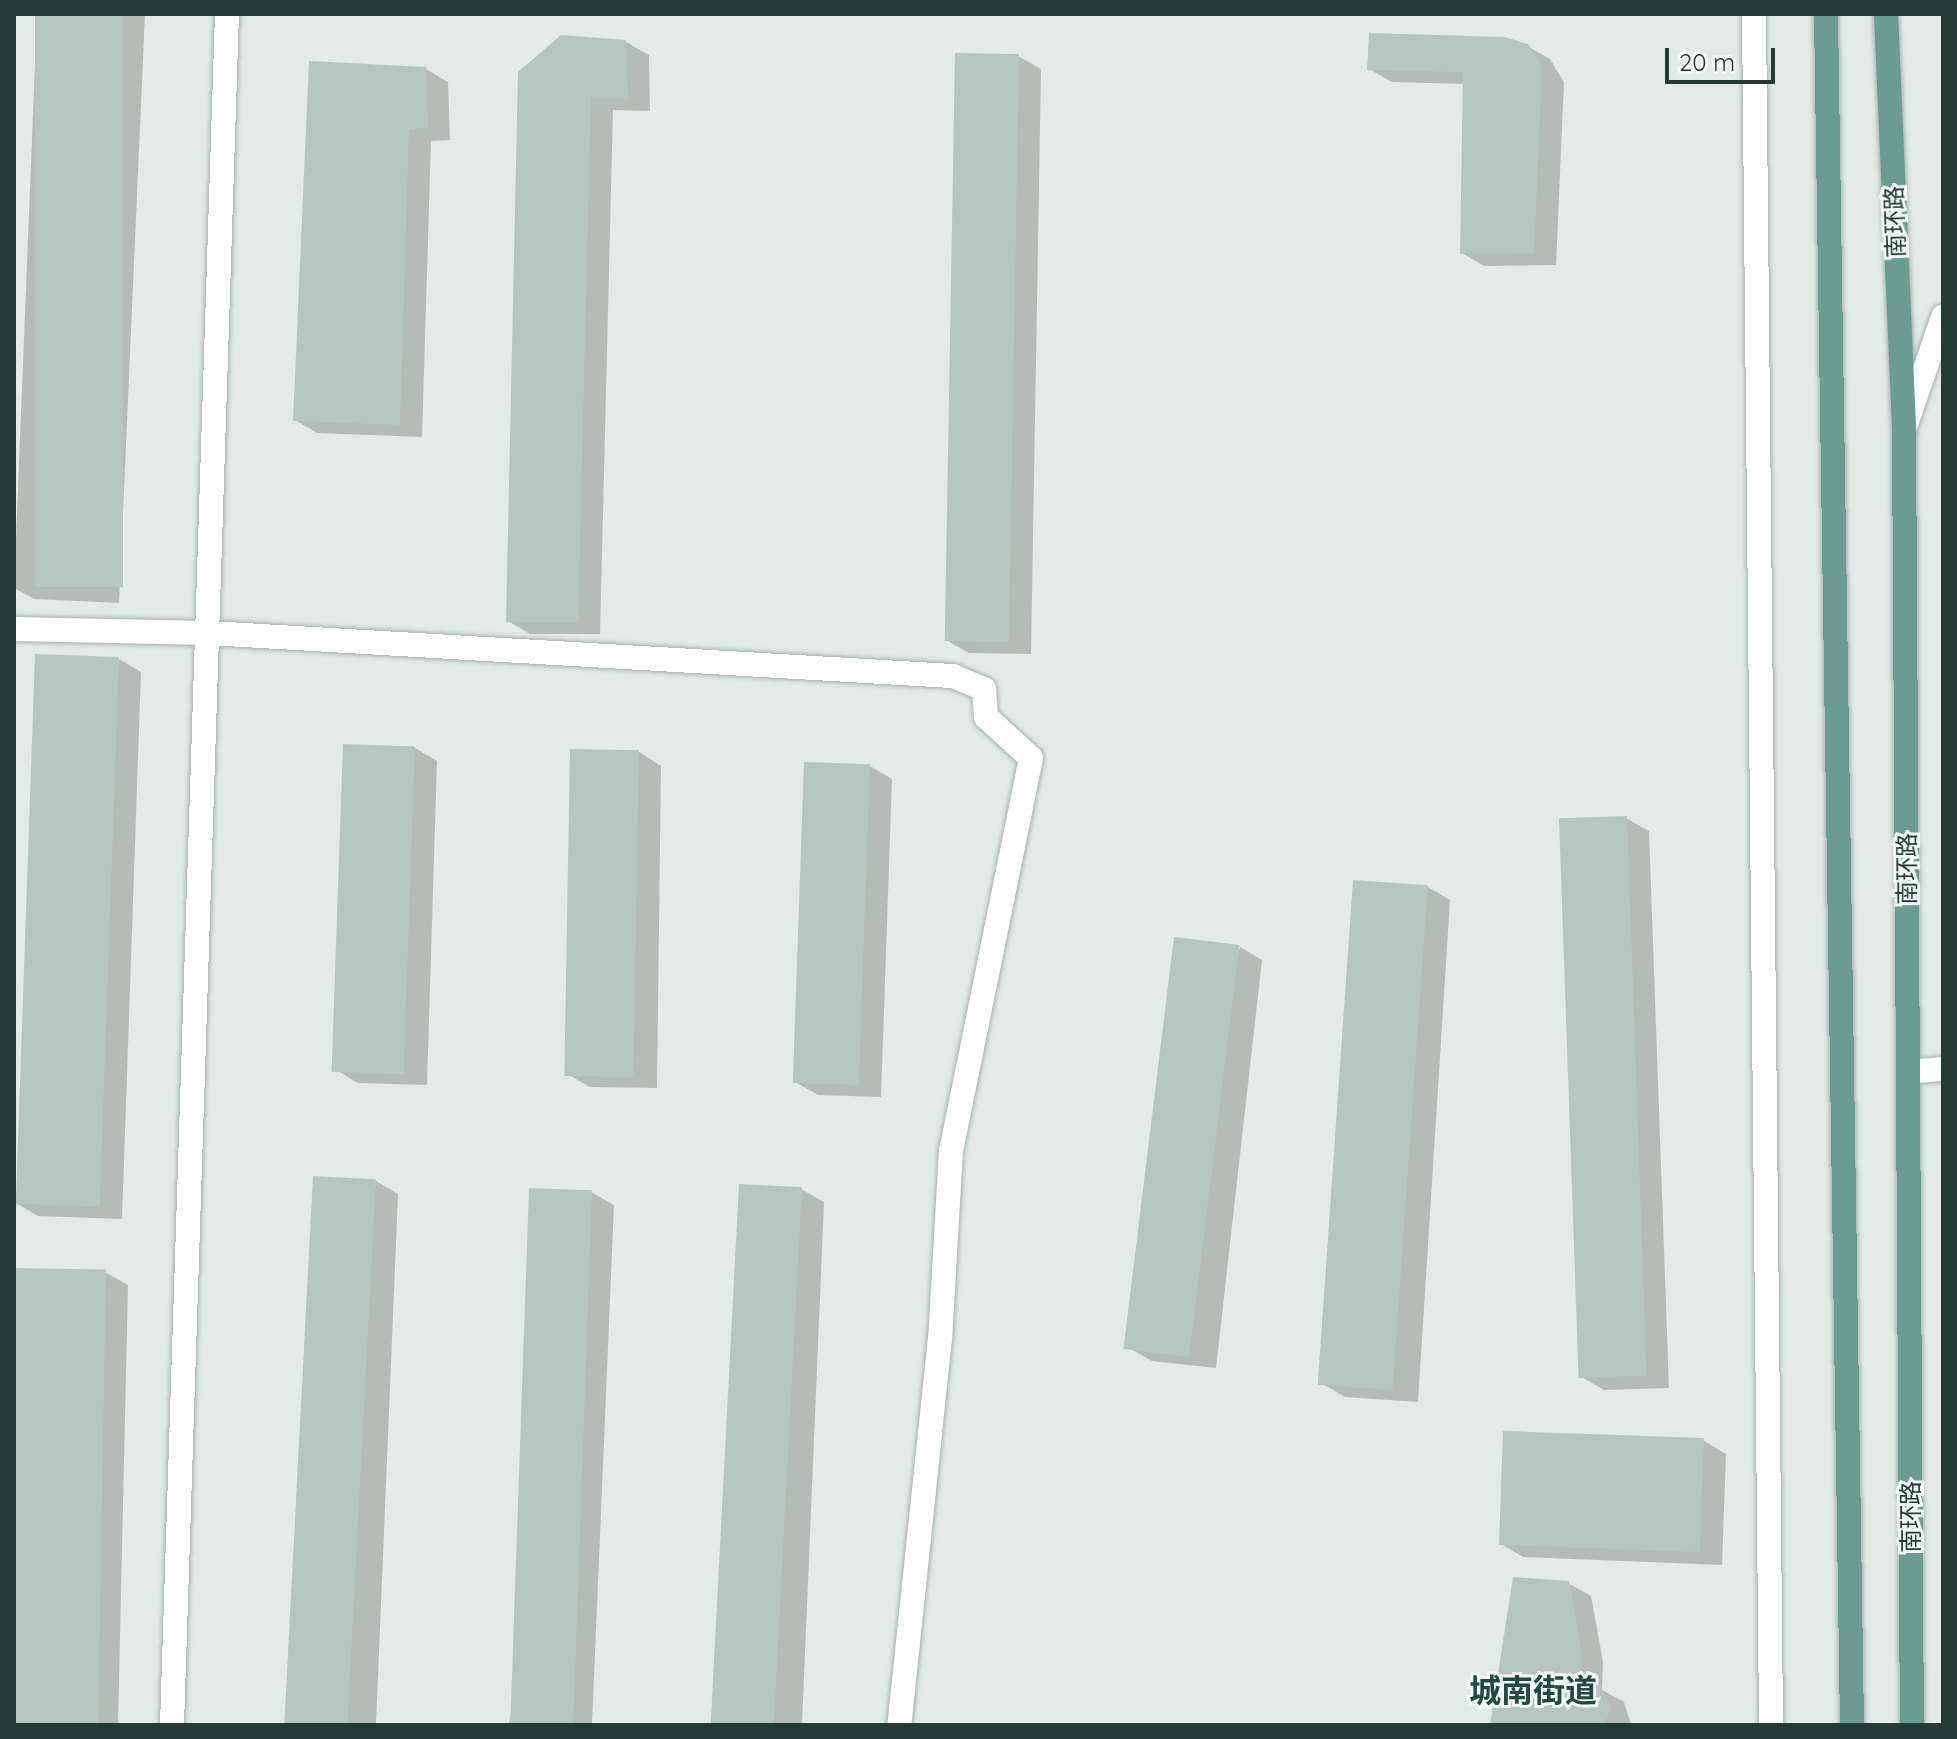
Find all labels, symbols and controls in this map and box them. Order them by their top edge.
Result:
scale bar [1669,32,1779,82]
text: 20 m [1679,47,1735,77]
street label: 南环路 [1879,186,1911,258]
street label: 南环路 [1893,833,1921,905]
street label: 南环路 [1897,1481,1925,1553]
district label: 城南街道 [1469,1671,1597,1709]

